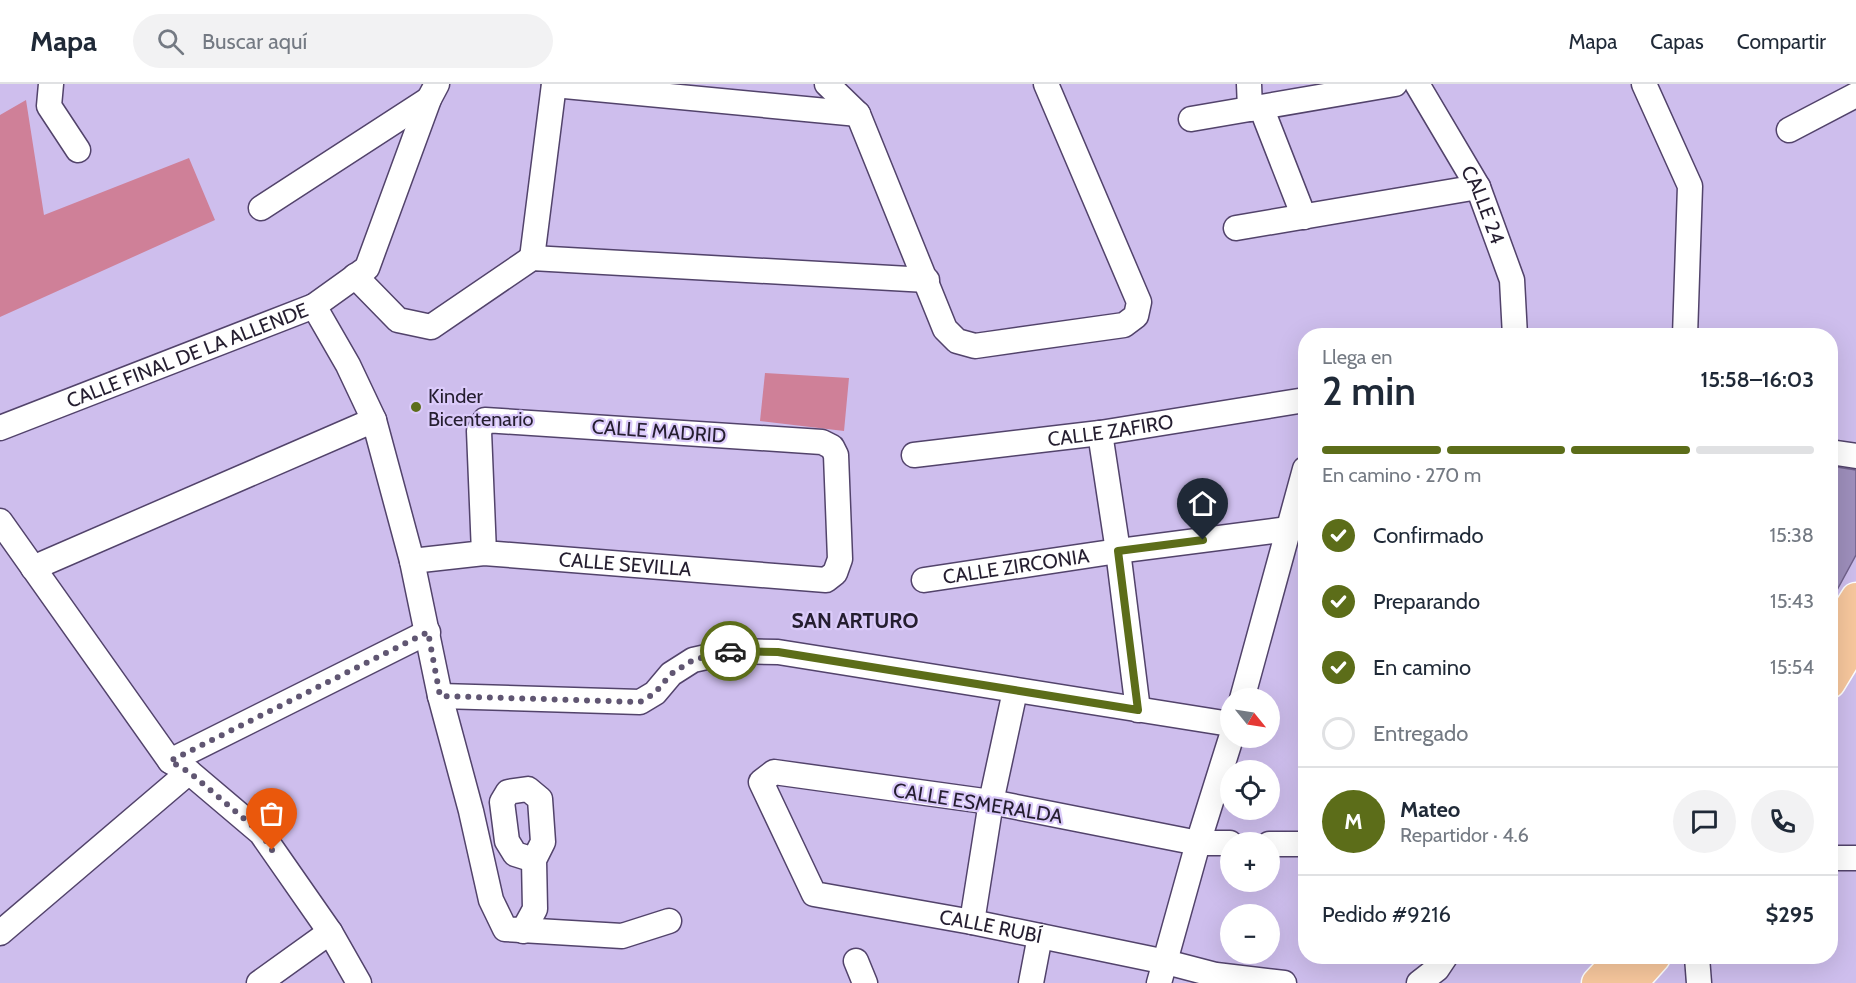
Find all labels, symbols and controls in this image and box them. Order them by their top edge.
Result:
search box [133,14,553,68]
text: Mapa [30,24,97,58]
icon: search [154,25,187,58]
text: Buscar aquí [202,28,307,55]
text: Mapa [1569,29,1617,54]
text: Capas [1650,29,1704,54]
text: Compartir [1737,29,1826,54]
street label: CALLE 24 [1456,161,1510,247]
street label: CALLE FINAL DE LA ALLENDE [63,297,312,413]
text: Llega en [1322,345,1392,369]
text: 15:58–16:03 [1700,366,1814,393]
text: 2 min [1322,367,1416,415]
place label: Kinder Bicentenario [428,384,534,431]
marker: Kinder Bicentenario [409,400,423,414]
street label: CALLE ZAFIRO [1046,409,1175,451]
street label: CALLE MADRID [591,414,727,448]
text: En camino · 270 m [1322,463,1481,487]
pin [1177,478,1228,540]
icon: home [1186,487,1219,520]
icon: check [1322,519,1355,552]
text: Confirmado [1373,522,1484,549]
text: 15:38 [1770,523,1814,547]
street label: CALLE ZIRCONIA [941,543,1091,589]
street label: CALLE SEVILLA [558,547,693,581]
icon: check [1322,585,1355,618]
text: Preparando [1373,588,1480,615]
text: 15:43 [1770,589,1814,613]
district label: SAN ARTURO [792,608,918,633]
courier [700,621,760,681]
icon: car [714,635,747,668]
icon: check [1322,651,1355,684]
text: En camino [1373,654,1471,681]
text: 15:54 [1770,655,1814,679]
north arrow [1220,688,1280,748]
map controls [1220,688,1280,964]
text: Entregado [1373,720,1468,747]
button: locate [1220,760,1280,820]
street label: CALLE ESMERALDA [892,778,1065,828]
pin [246,788,297,850]
button: chat [1673,790,1736,853]
button: phone [1751,790,1814,853]
text: Mateo [1400,796,1460,823]
icon: bag [255,797,288,830]
text: M [1344,808,1363,835]
text: Repartidor · 4.6 [1400,823,1529,847]
button: + [1220,832,1280,892]
text: Pedido #9216 [1322,901,1451,928]
text: $295 [1765,901,1814,928]
street label: CALLE RUBÍ [938,904,1044,948]
button: − [1220,904,1280,964]

